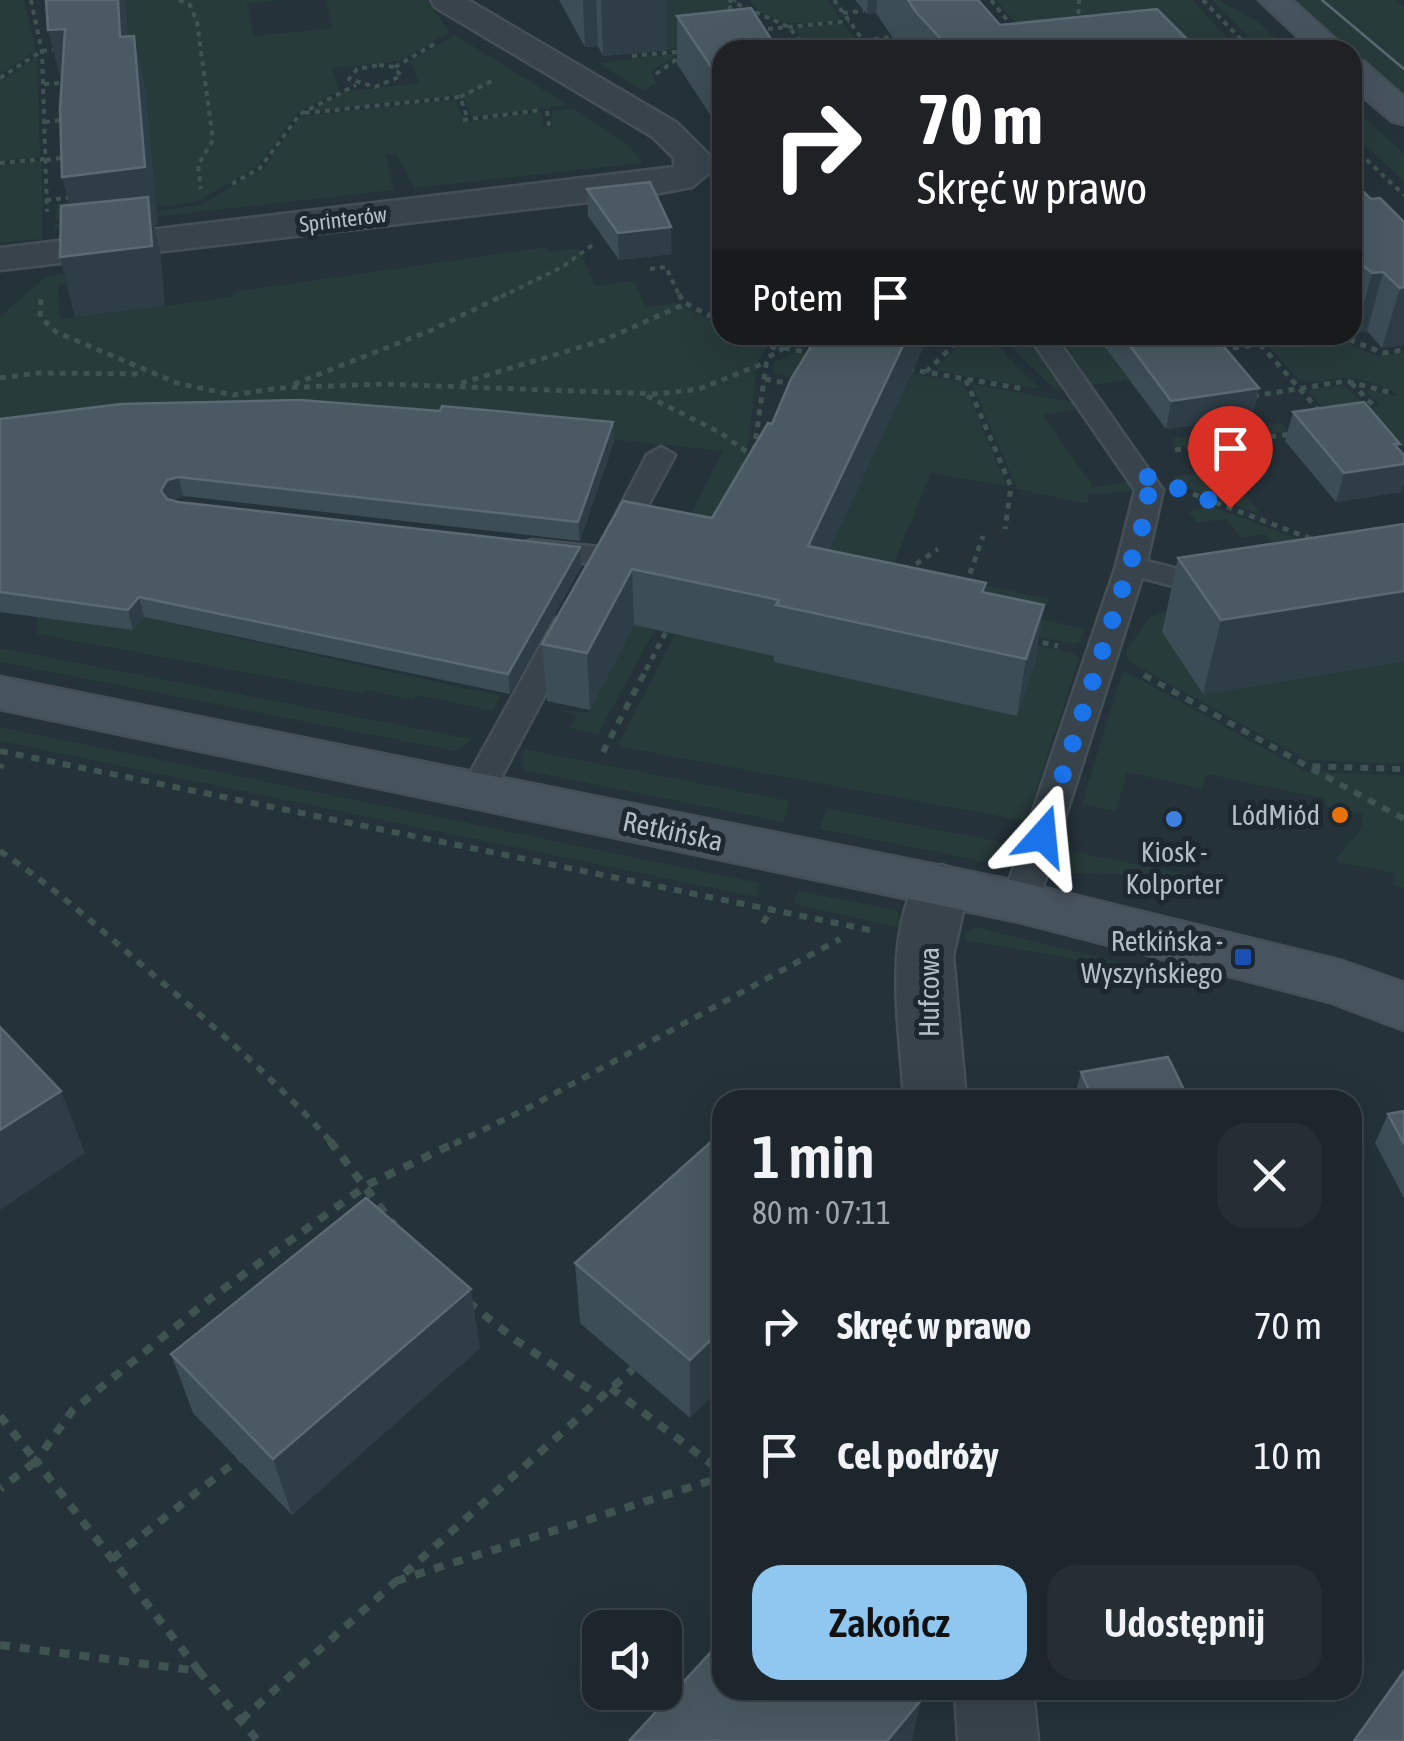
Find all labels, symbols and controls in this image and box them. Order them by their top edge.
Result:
text: 70 m [917,79,1043,159]
icon: right [752,80,882,210]
text: Skręć w prawo [917,162,1147,214]
street label: Sprinterów [298,201,388,237]
icon: arrive [863,270,918,325]
text: Potem [752,276,843,319]
pin [1188,406,1273,509]
icon: arrive [1203,421,1258,476]
position arrow [991,784,1095,888]
place label: LódMiód [1231,799,1320,831]
marker: LódMiód [1329,804,1351,826]
street label: Retkińska [620,805,726,857]
marker: Kiosk - Kolporter [1163,808,1185,830]
place label: Kiosk - Kolporter [1126,836,1223,900]
place label: Retkińska - Wyszyńskiego [1081,925,1223,989]
marker: Retkińska - Wyszyńskiego [1232,946,1254,968]
street label: Hufcowa [913,947,945,1037]
text: 1 min [752,1122,875,1191]
button: close [1217,1123,1322,1228]
text: 80 m · 07:11 [752,1194,891,1231]
icon: right [752,1298,807,1353]
text: Skręć w prawo [837,1304,1031,1347]
text: 70 m [1254,1304,1322,1347]
icon: arrive [752,1428,807,1483]
text: Cel podróży [837,1434,999,1477]
text: 10 m [1254,1434,1322,1477]
button: Zakończ [752,1565,1027,1680]
button: Udostępnij [1047,1565,1322,1680]
map controls [582,1610,682,1710]
button: sound [582,1610,682,1710]

